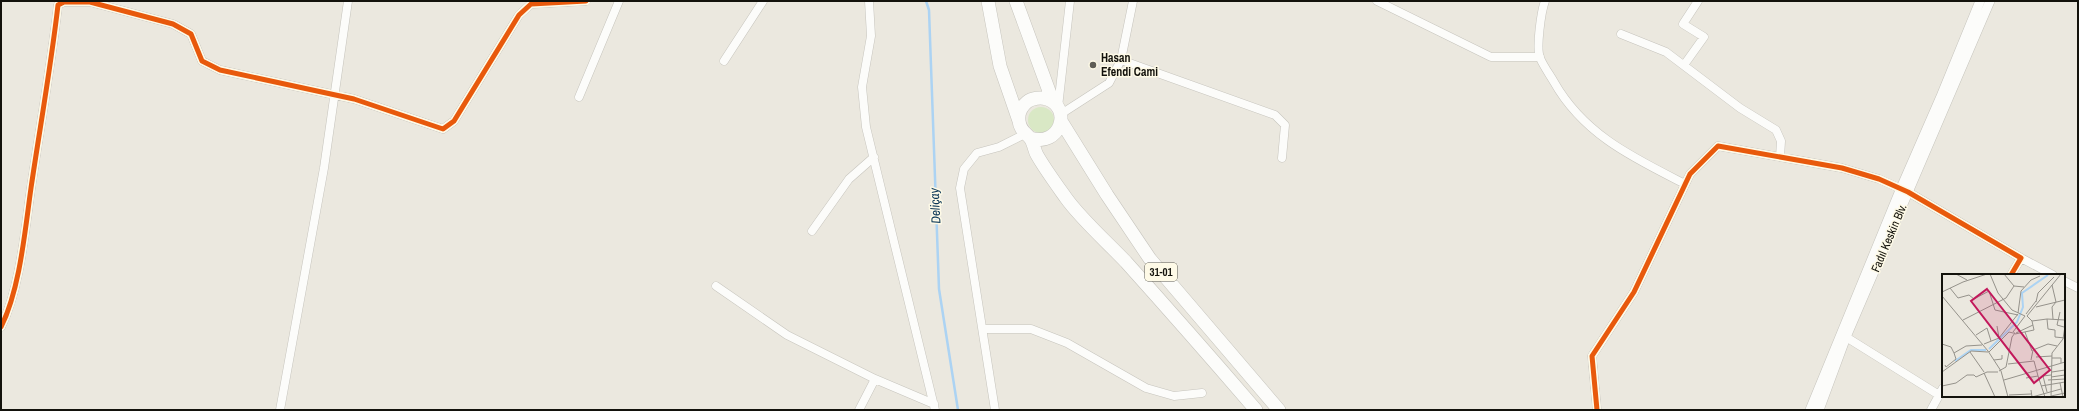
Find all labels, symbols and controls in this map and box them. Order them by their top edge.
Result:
place label: Hasan Efendi Cami [1101,50,1158,80]
marker: Hasan Efendi Cami [1088,60,1098,70]
water label: Deliçay [926,187,944,224]
street label: Fadıl Keskin Blv. [1867,201,1911,275]
road number: 31-01 [1145,263,1177,281]
inset map [1942,274,2065,397]

